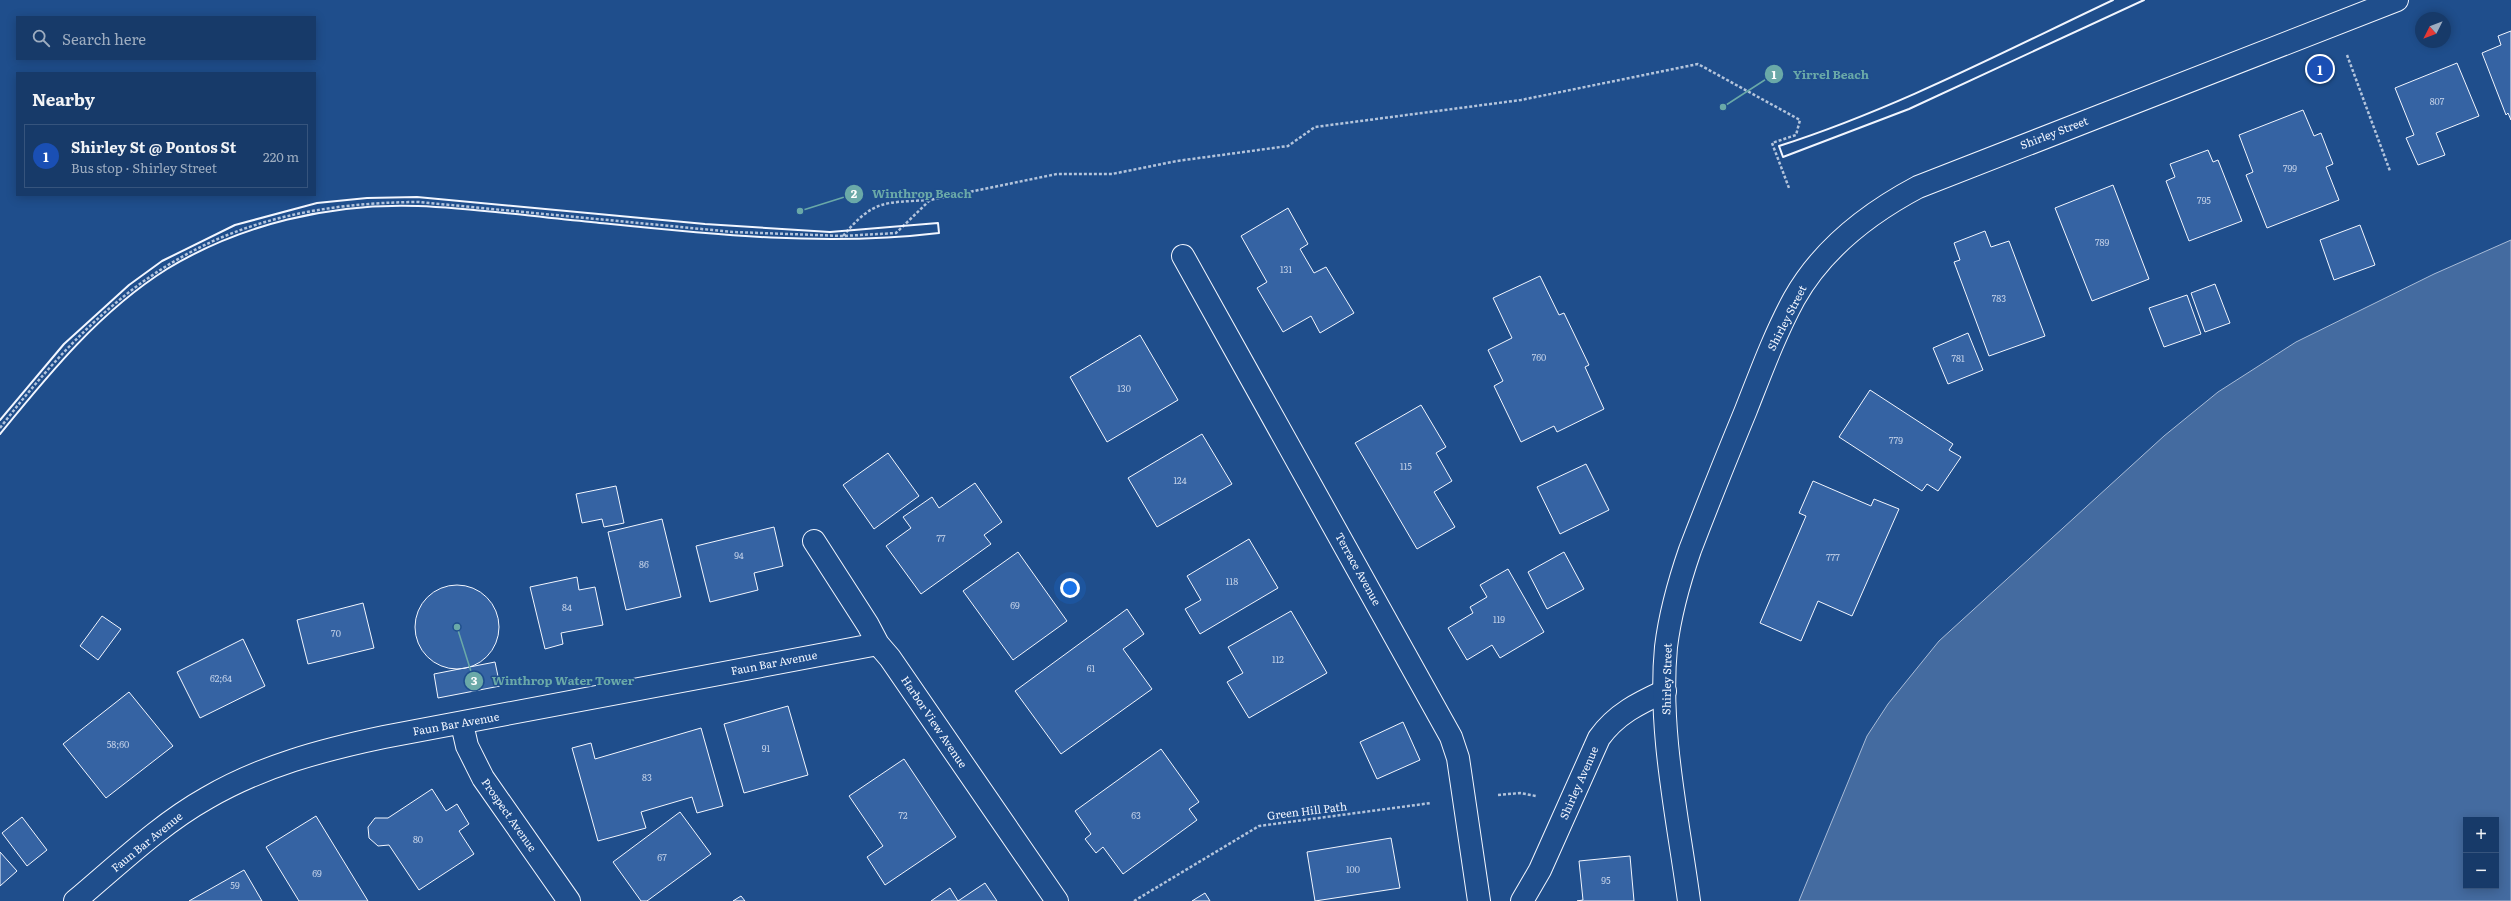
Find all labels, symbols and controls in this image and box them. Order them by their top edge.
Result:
north arrow [2415,12,2451,48]
search box [16,16,316,60]
icon: search [30,27,52,49]
text: Search here [62,27,146,50]
pin: 1 [2307,54,2333,84]
callout: Yirrel Beach [1764,62,1877,86]
text: 1 [1772,65,1777,83]
text: Yirrel Beach [1793,65,1869,83]
text: Nearby [32,86,95,111]
house number: 807 [2430,94,2445,108]
street label: Shirley Street [2017,112,2090,152]
text: Shirley St @ Pontos St [71,135,236,158]
text: 1 [43,147,49,166]
text: 220 m [263,147,299,166]
text: Bus stop · Shirley Street [71,158,217,177]
house number: 799 [2283,161,2297,175]
callout: Winthrop Beach [844,182,980,206]
text: 2 [851,184,858,202]
text: Winthrop Beach [872,184,972,202]
house number: 795 [2197,193,2211,207]
house number: 789 [2095,235,2109,249]
house number: 131 [1280,262,1292,276]
street label: Shirley Street [1763,282,1810,353]
house number: 783 [1992,291,2006,305]
house number: 760 [1532,350,1546,364]
house number: 781 [1951,351,1965,365]
house number: 130 [1117,381,1131,395]
house number: 779 [1889,433,1903,447]
house number: 115 [1400,459,1412,473]
house number: 124 [1173,473,1187,487]
street label: Terrace Avenue [1332,529,1386,608]
house number: 77 [936,531,946,545]
house number: 94 [734,548,744,562]
house number: 777 [1826,550,1840,564]
house number: 86 [639,557,649,571]
house number: 118 [1226,574,1238,588]
your location [1060,578,1080,598]
house number: 69 [1010,598,1020,612]
house number: 84 [562,600,572,614]
house number: 119 [1493,612,1505,626]
house number: 70 [331,626,341,640]
street label: Shirley Street [1657,642,1675,715]
street label: Faun Bar Avenue [729,646,819,678]
house number: 112 [1272,652,1284,666]
house number: 61 [1087,661,1096,675]
callout: Winthrop Water Tower [464,669,643,693]
house number: 62;64 [210,671,232,685]
text: 3 [471,671,478,689]
text: Winthrop Water Tower [492,671,635,689]
street label: Harbor View Avenue [898,672,972,771]
street label: Faun Bar Avenue [411,707,501,738]
house number: 58;60 [107,737,129,751]
house number: 91 [762,741,771,755]
street label: Shirley Avenue [1555,743,1602,822]
house number: 83 [642,770,652,784]
street label: Prospect Avenue [479,775,541,855]
street label: Green Hill Path [1266,797,1348,823]
street label: Faun Bar Avenue [107,807,186,875]
house number: 72 [898,808,908,822]
house number: 63 [1131,808,1141,822]
map controls [2463,817,2499,889]
button: + [2463,817,2499,853]
house number: 80 [413,832,423,846]
house number: 67 [657,850,667,864]
button: − [2463,853,2499,889]
house number: 100 [1346,862,1360,876]
house number: 69 [312,866,322,880]
house number: 95 [1601,873,1611,887]
house number: 59 [230,878,240,892]

